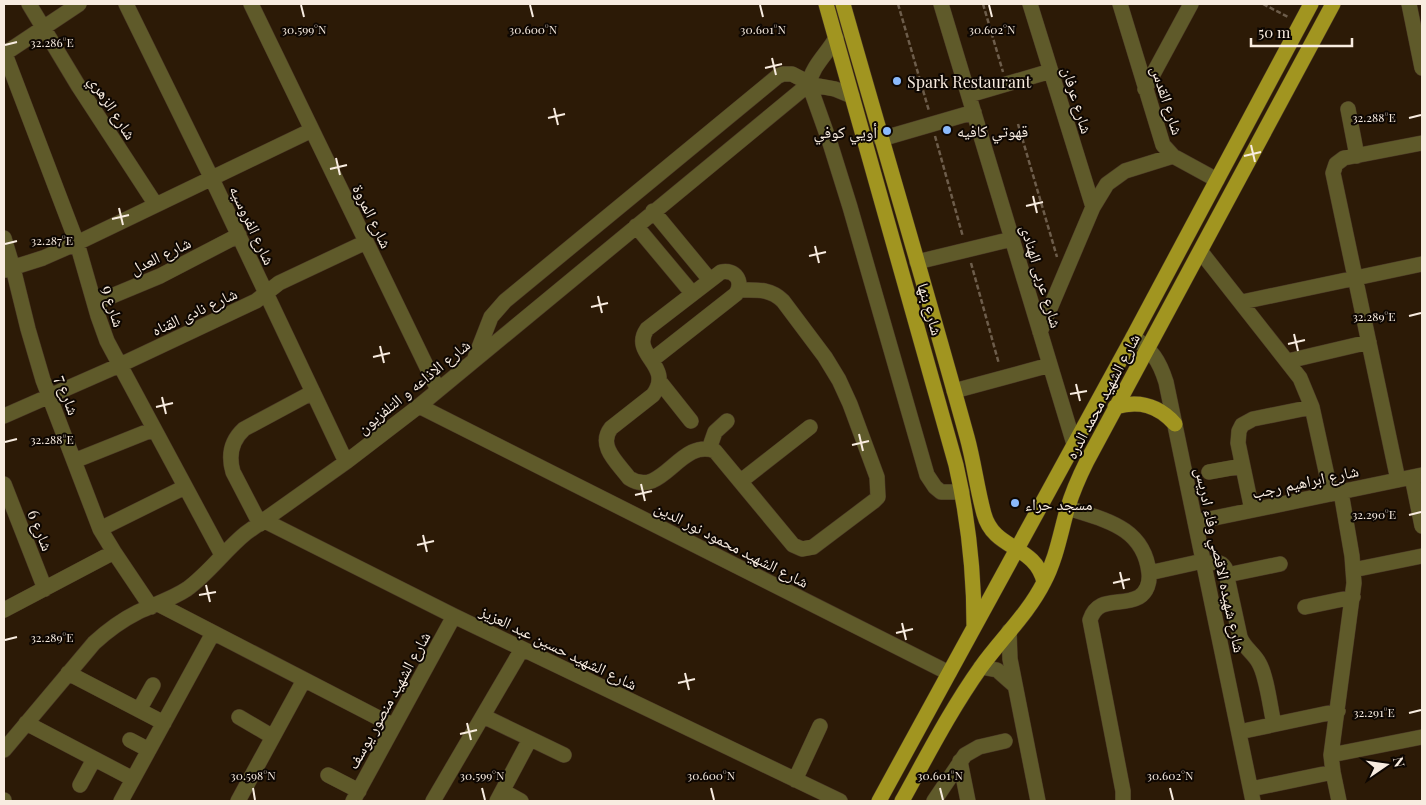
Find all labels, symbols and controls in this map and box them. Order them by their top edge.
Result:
scale bar [1251,15,1352,47]
text: 30.599°N [282,21,327,37]
text: 30.600°N [509,21,558,37]
text: 30.601°N [740,21,786,37]
text: 30.602°N [968,21,1016,37]
text: 50 m [1258,22,1291,42]
text: 32.286°E [30,34,74,50]
street label: شارع القدس [1146,63,1189,138]
street label: شارع عرفان [1057,64,1098,136]
street label: شارع الزهري [82,71,142,145]
place label: Spark Restaurant [907,71,1031,92]
marker: Spark Restaurant [891,75,903,87]
text: 32.288°E [1352,109,1396,125]
place label: قهوتي كافيه [957,120,1028,144]
place label: أويي كوفي [813,121,877,145]
marker: قهوتي كافيه [941,124,953,136]
marker: أويي كوفي [881,125,893,137]
street label: شارع المروة [348,181,397,252]
street label: شارع الفروسيه [225,182,281,268]
street label: شارع عربى الهنادى [1015,222,1068,330]
street label: شارع العدل [126,231,194,280]
text: 32.287°E [31,232,73,248]
street label: شارع بنها [913,280,948,338]
street label: شارع نادى القناه [148,282,241,341]
street label: شارع 9 [97,283,130,330]
text: 32.289°E [1352,308,1396,324]
street label: شارع الشهيد محمد الدره [1060,330,1145,463]
street label: شارع الاذاعه و التلفزيون [352,334,474,439]
street label: شارع 7 [50,372,85,418]
text: 32.288°E [30,431,74,447]
street label: شارع ابراهيم رجب [1250,459,1361,504]
street label: شارع شهيده الاقصي وفاء ادريس [1188,466,1251,655]
place label: مسجد حراء [1025,493,1093,514]
street label: شارع الشهيد محمود نور الدين [651,496,812,593]
marker: مسجد حراء [1009,497,1021,509]
street label: شارع 6 [22,506,59,554]
text: 32.290°E [1352,506,1396,522]
street label: شارع الشهيد حسين عبد العزيز [476,599,641,695]
street label: شارع الشهيد منصور يوسف [341,627,435,773]
text: 32.289°E [30,629,74,645]
text: 32.291°E [1353,704,1395,720]
north arrow [1361,740,1411,790]
text: N [1389,755,1410,769]
text: 30.598°N [230,767,276,783]
text: 30.599°N [460,767,505,783]
text: 30.600°N [687,767,736,783]
text: 30.601°N [917,767,963,783]
text: 30.602°N [1146,767,1194,783]

